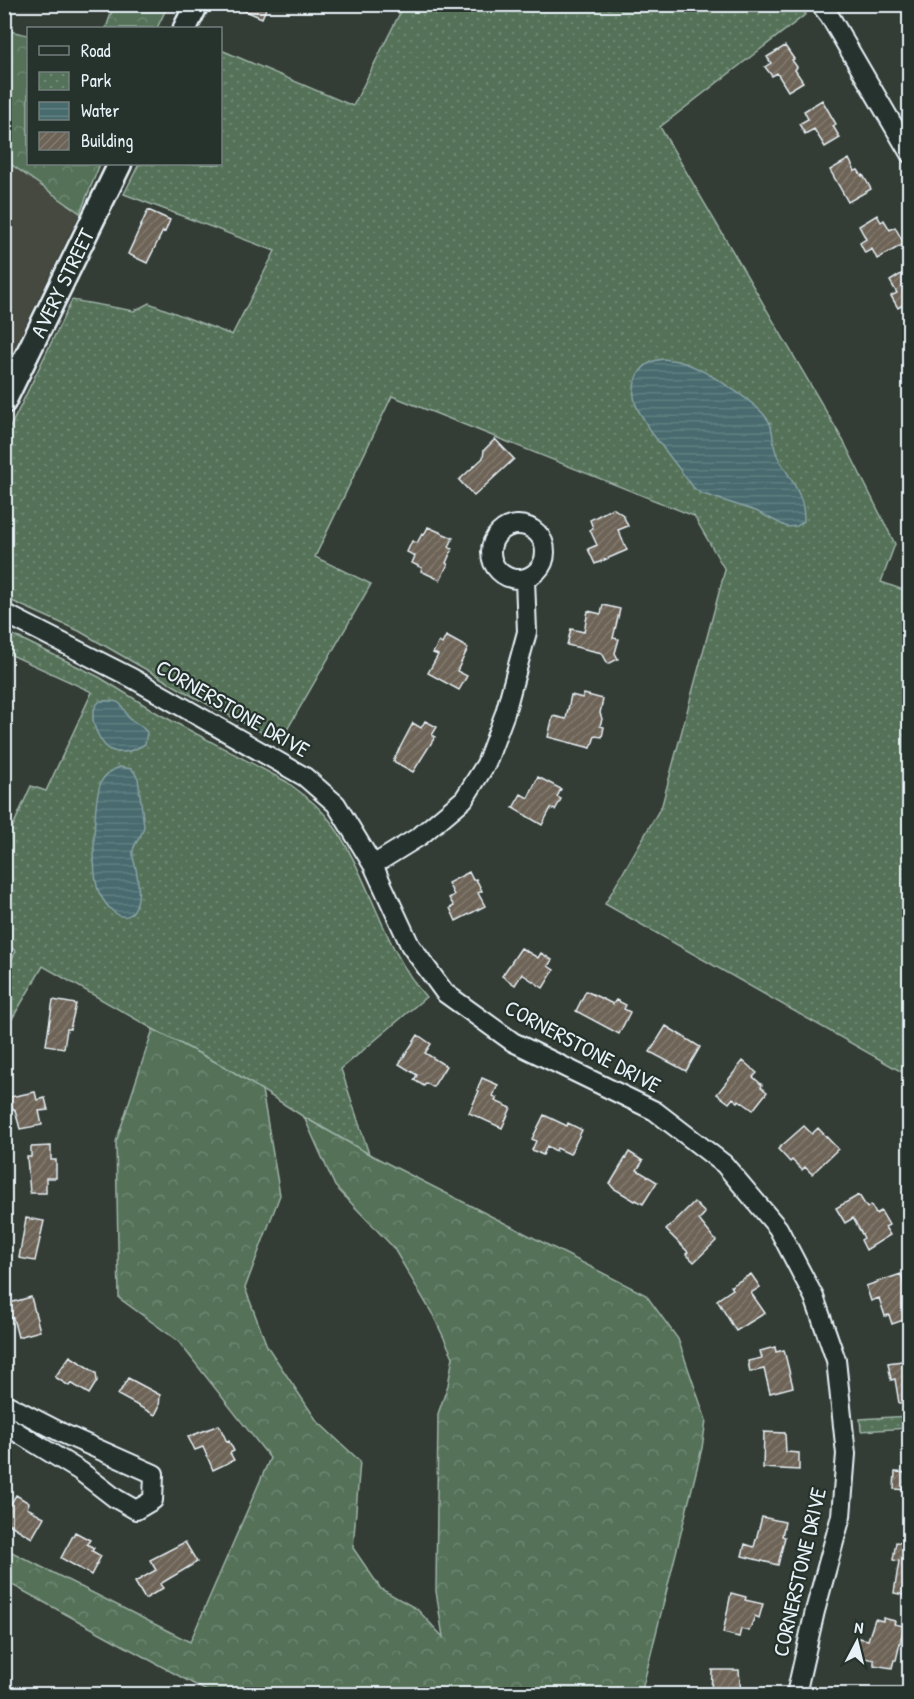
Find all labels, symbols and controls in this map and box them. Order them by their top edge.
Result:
legend [27,27,222,165]
text: Road [81,38,111,63]
text: Park [81,68,112,93]
text: Water [81,98,119,123]
text: Building [81,128,133,153]
street label: AVERY STREET [23,223,102,342]
street label: CORNERSTONE DRIVE [151,652,315,764]
street label: CORNERSTONE DRIVE [500,992,666,1100]
street label: CORNERSTONE DRIVE [765,1484,833,1659]
north arrow [827,1612,887,1672]
text: N [853,1616,865,1639]

